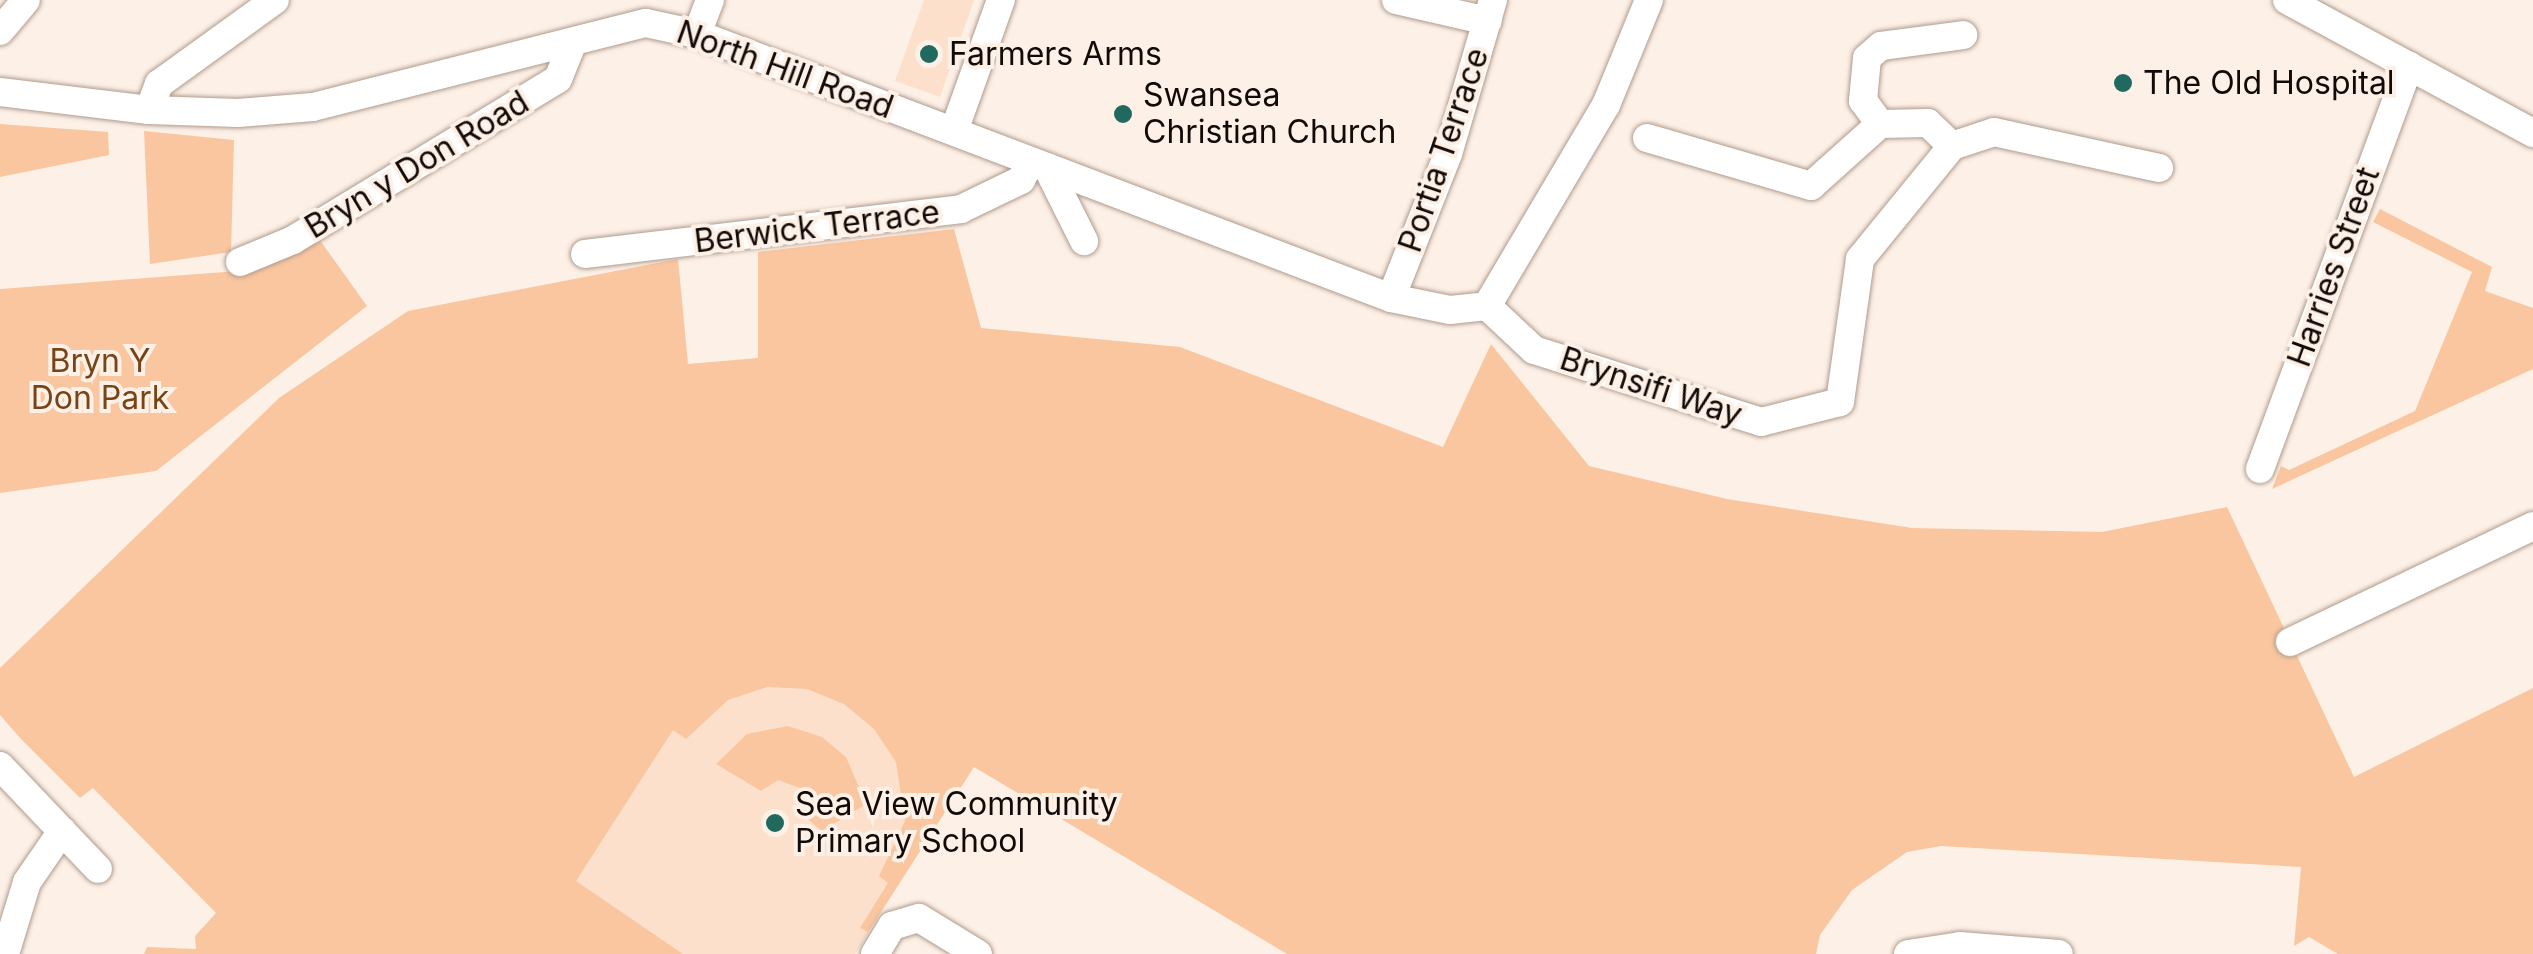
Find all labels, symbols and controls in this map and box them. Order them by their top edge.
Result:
street label: North Hill Road [672,13,898,127]
place label: Farmers Arms [949,35,1162,73]
marker: Farmers Arms [918,43,940,65]
street label: Portia Terrace [1391,43,1497,257]
place label: The Old Hospital [2143,64,2395,102]
marker: The Old Hospital [2112,72,2134,94]
place label: Swansea Christian Church [1143,77,1397,152]
street label: Bryn y Don Road [298,83,536,247]
marker: Swansea Christian Church [1112,103,1134,125]
street label: Harries Street [2280,162,2388,372]
street label: Berwick Terrace [692,193,942,261]
street label: Brynsifi Way [1555,340,1747,434]
park label: Bryn Y Don Park [31,343,169,418]
place label: Sea View Community Primary School [795,786,1118,861]
marker: Sea View Community Primary School [764,812,786,834]

